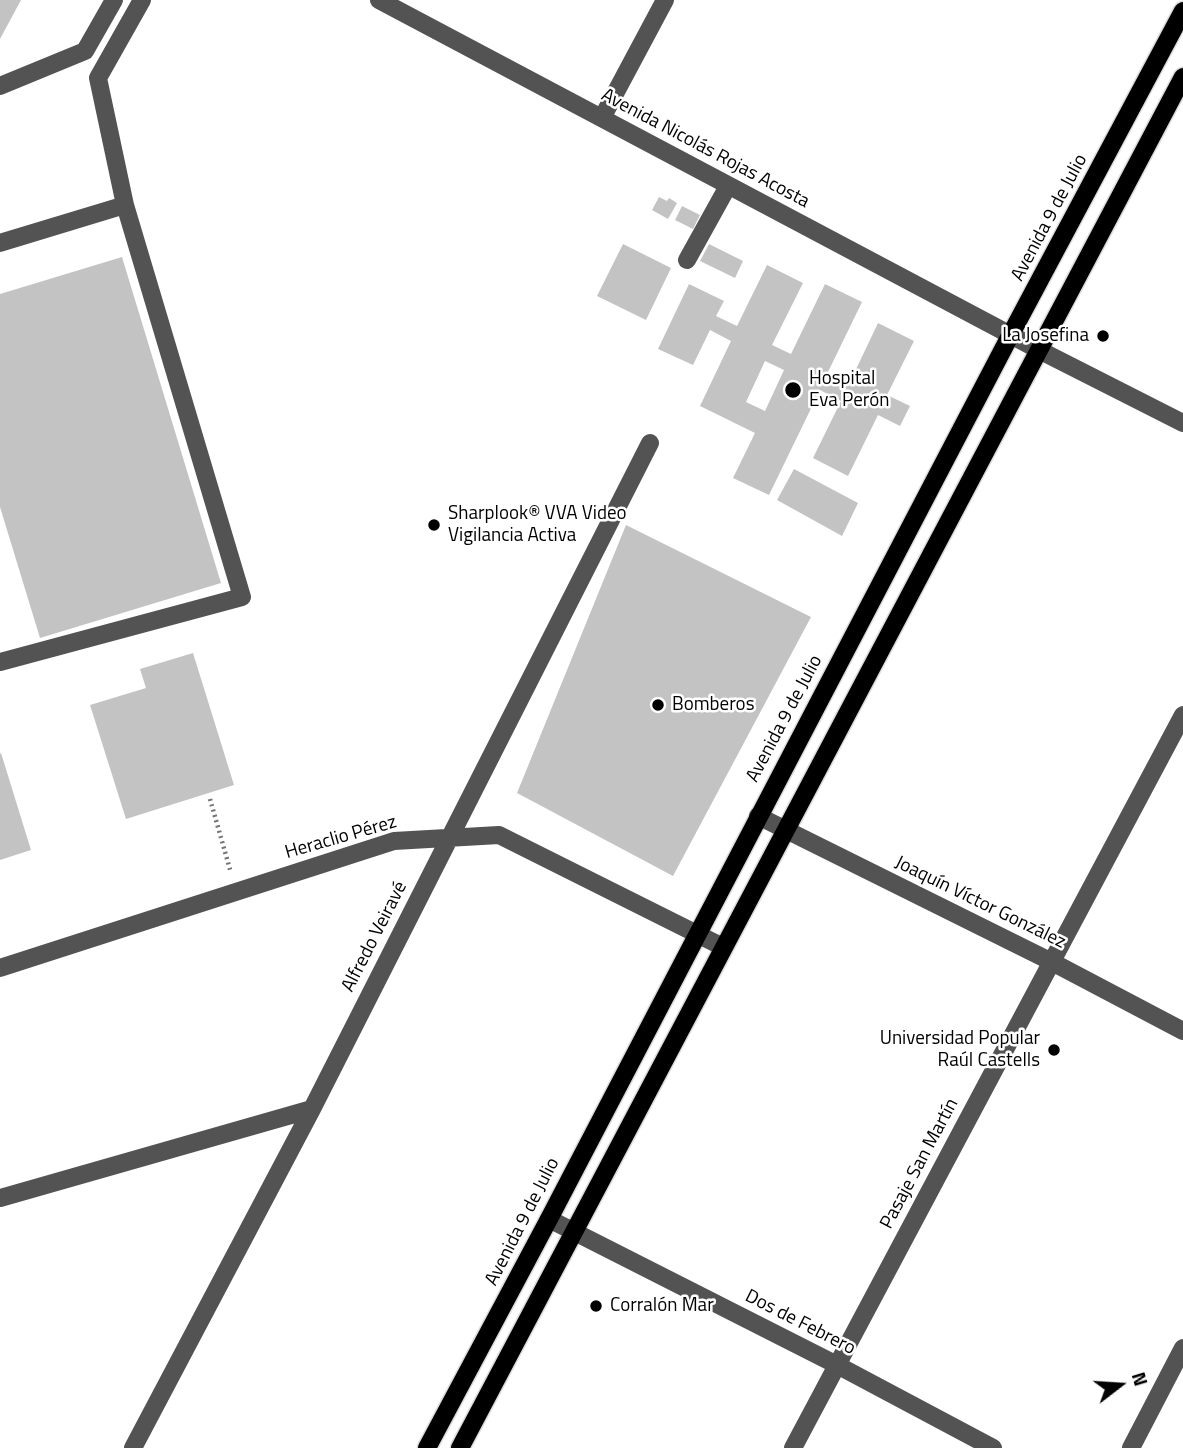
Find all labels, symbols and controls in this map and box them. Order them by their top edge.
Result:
street label: Avenida Nicolás Rojas Acosta [597,84,813,214]
street label: Avenida 9 de Julio [1007,151,1093,285]
place label: La Josefina [1002,325,1089,347]
marker: La Josefina [1095,328,1111,344]
place label: Hospital Eva Perón [809,368,889,412]
marker: Hospital Eva Perón [783,380,803,400]
place label: Sharplook® VVA Video Vigilancia Activa [448,503,627,547]
marker: Sharplook® VVA Video Vigilancia Activa [426,517,442,533]
street label: Avenida 9 de Julio [742,652,828,786]
place label: Bomberos [672,694,754,716]
marker: Bomberos [650,697,666,713]
street label: Heraclio Pérez [283,811,399,865]
street label: Joaquín Víctor González [891,852,1069,954]
street label: Alfredo Veiravé [337,878,413,996]
place label: Universidad Popular Raúl Castells [880,1028,1040,1072]
marker: Universidad Popular Raúl Castells [1046,1042,1062,1058]
street label: Pasaje San Martín [876,1095,964,1233]
street label: Avenida 9 de Julio [481,1154,565,1290]
street label: Dos de Febrero [741,1285,859,1361]
place label: Corralón Mar [610,1295,714,1317]
marker: Corralón Mar [588,1298,604,1314]
north arrow [1085,1350,1155,1420]
text: N [1125,1368,1156,1389]

